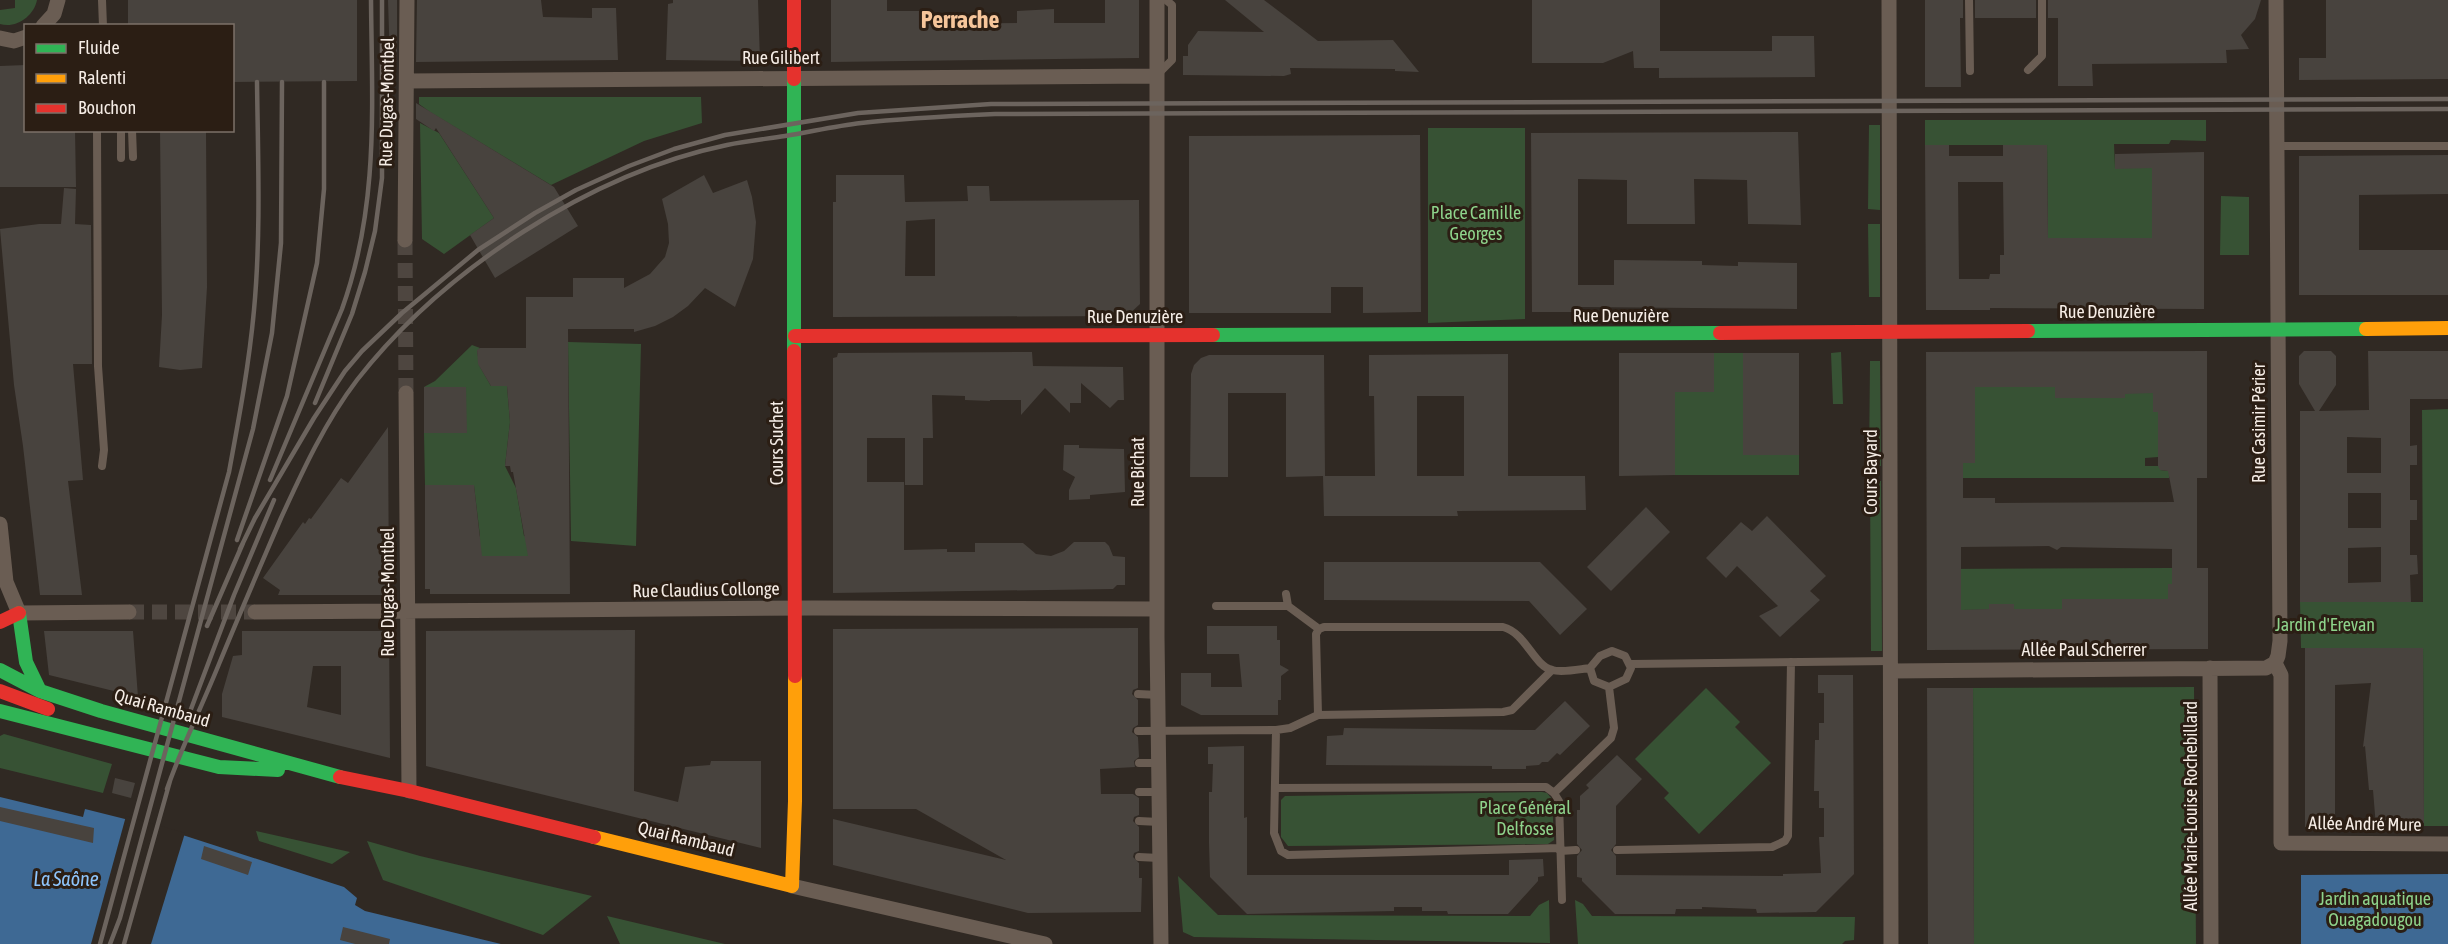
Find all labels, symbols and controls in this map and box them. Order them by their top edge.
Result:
district label: Perrache [921,6,999,33]
legend [24,24,234,132]
text: Fluide [78,37,120,58]
street label: Rue Dugas-Montbel [375,37,398,167]
street label: Rue Gilibert [742,47,820,68]
text: Ralenti [78,67,126,88]
text: Bouchon [78,97,136,118]
park label: Place Camille Georges [1431,202,1521,244]
street label: Rue Denuzière [2059,301,2155,322]
street label: Rue Denuzière [1573,305,1669,326]
street label: Rue Denuzière [1087,306,1183,327]
street label: Rue Casimir Périer [2248,362,2269,483]
street label: Cours Suchet [766,401,787,485]
street label: Cours Bayard [1860,429,1881,515]
street label: Rue Bichat [1127,437,1148,507]
street label: Rue Dugas-Montbel [377,527,398,657]
street label: Rue Claudius Collonge [632,578,780,601]
park label: Jardin d'Erevan [2275,614,2375,635]
street label: Allée Paul Scherrer [2022,639,2147,660]
street label: Quai Rambaud [112,684,212,731]
street label: Allée Marie-Louise Rochebillard [2180,701,2201,911]
park label: Place Général Delfosse [1479,797,1571,839]
street label: Allée André Mure [2308,812,2422,835]
street label: Quai Rambaud [636,816,737,861]
water label: La Saône [33,867,99,890]
park label: Jardin aquatique Ouagadougou [2319,888,2431,930]

